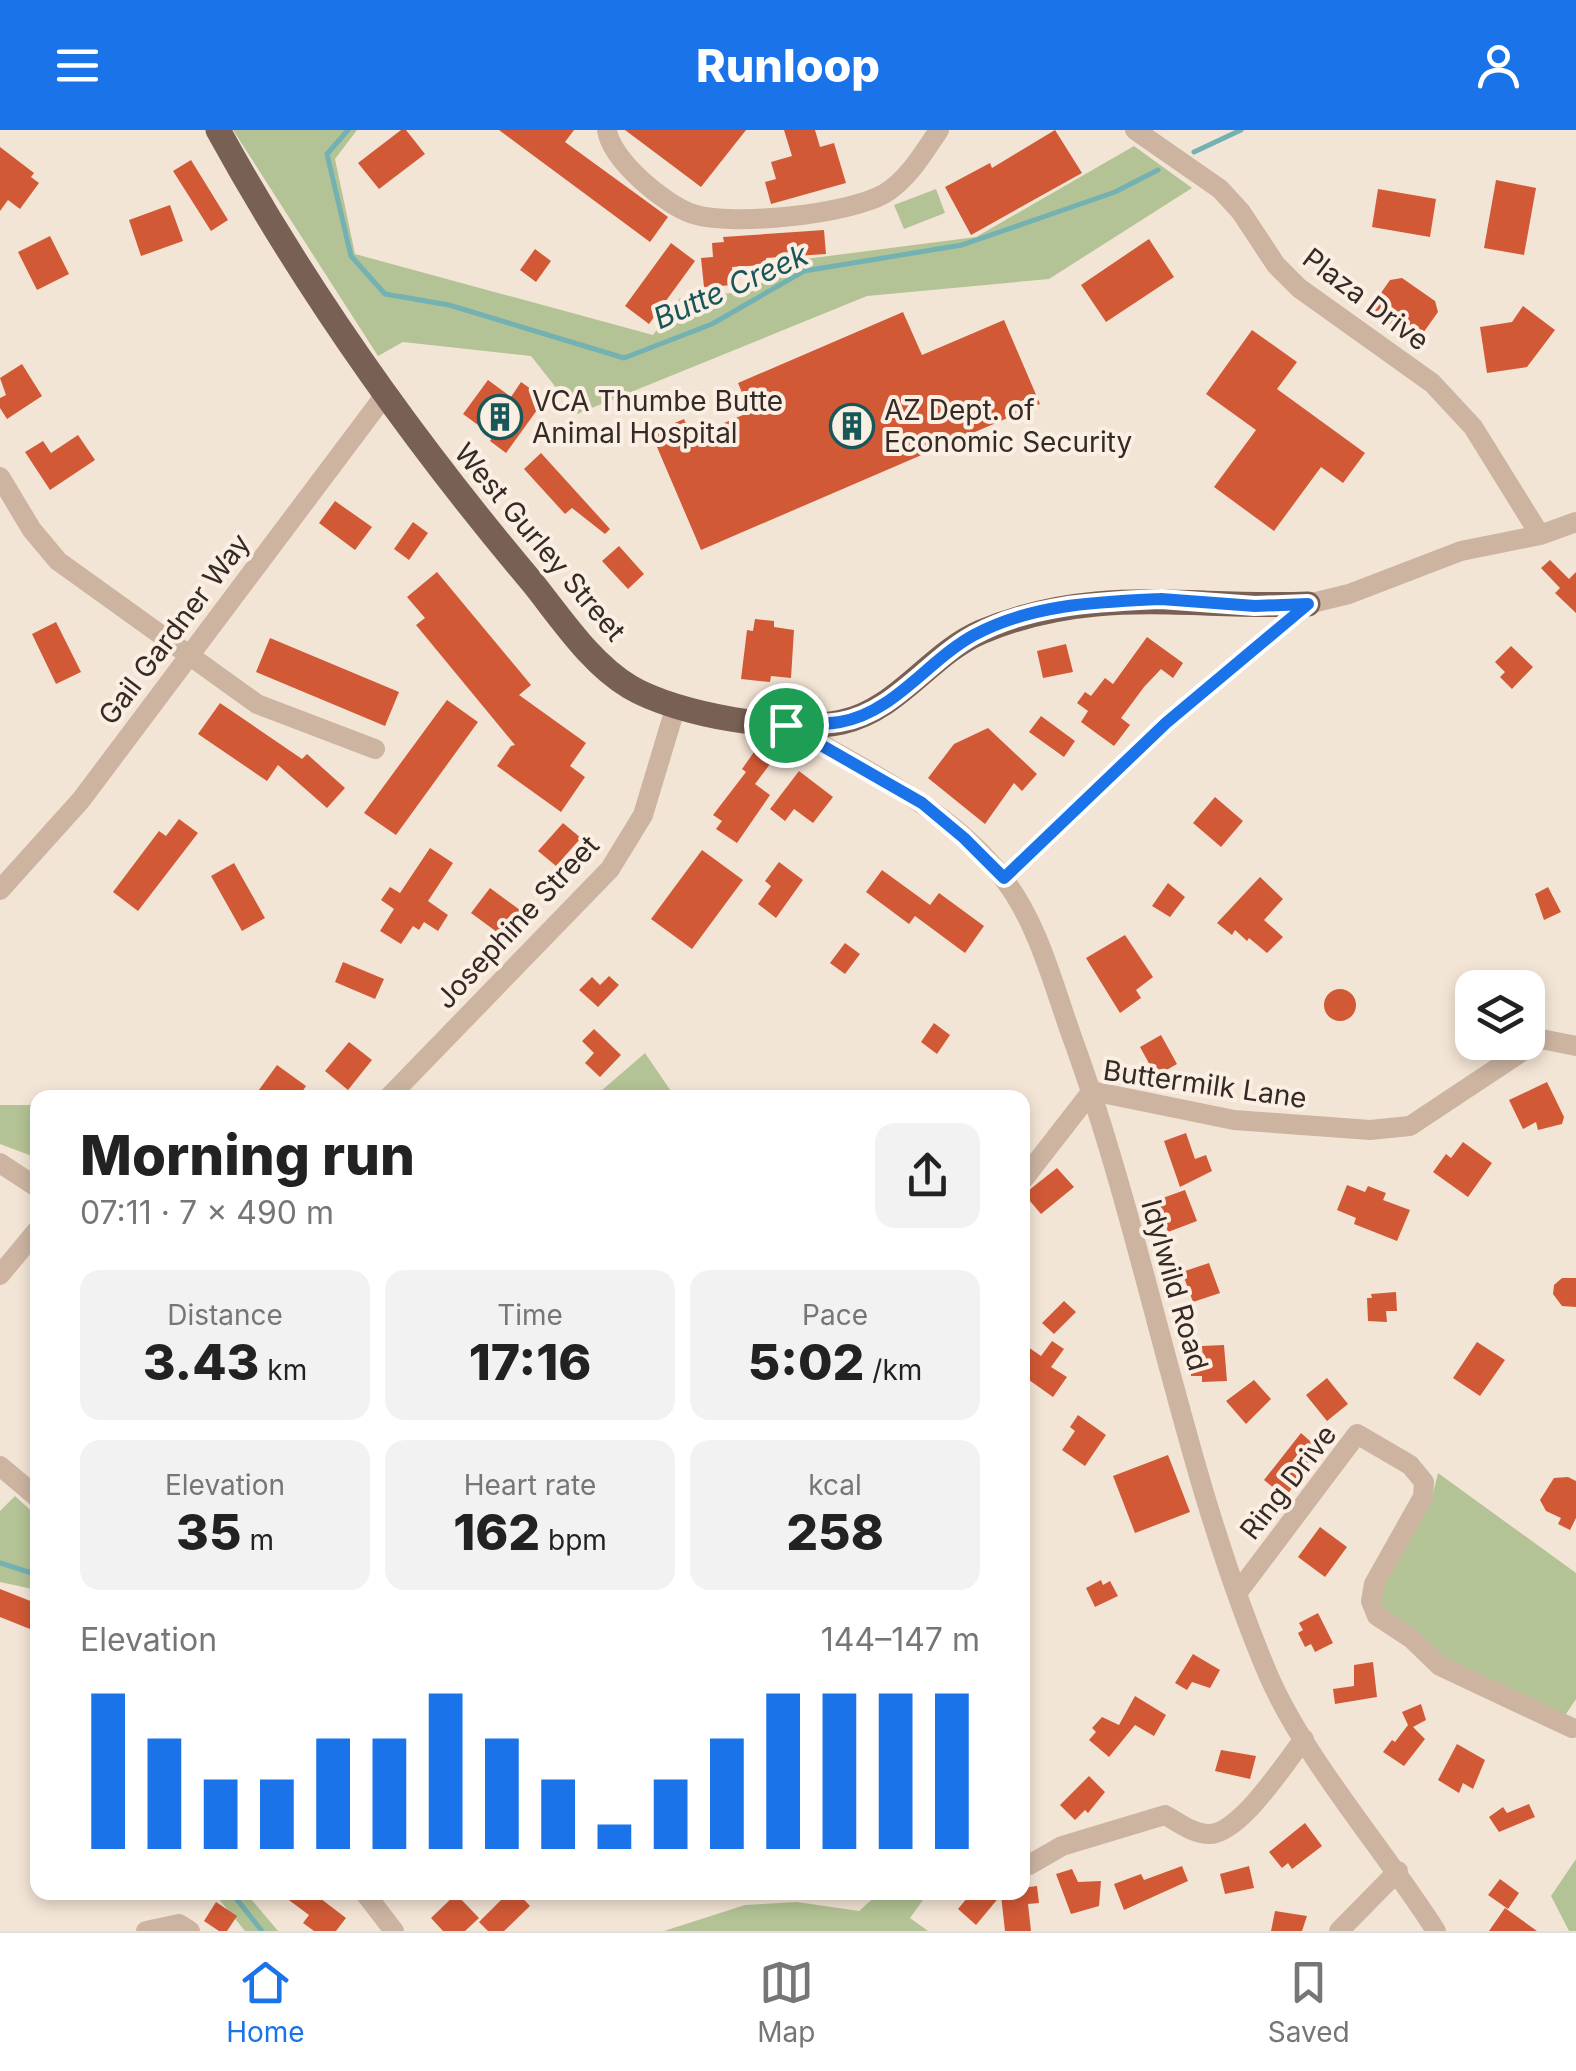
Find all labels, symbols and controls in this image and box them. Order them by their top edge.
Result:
icon: menu [50,38,105,93]
text: Runloop [696,38,880,93]
icon: person [1471,38,1526,93]
water label: Butte Creek [648,236,814,336]
street label: Plaza Drive [1296,241,1436,357]
place label: VCA Thumbe Butte Animal Hospital [532,384,783,450]
place label: AZ Dept. of Economic Security [884,393,1132,459]
building icon: VCA Thumbe Butte Animal Hospital [477,394,523,440]
building icon: AZ Dept. of Economic Security [829,403,875,449]
street label: West Gurley Street [447,436,633,648]
street label: Gail Gardner Way [91,527,257,731]
pin [744,683,829,768]
icon: arrive [759,698,814,753]
street label: Josephine Street [428,828,606,1016]
map controls [1455,970,1545,1060]
button: layers [1455,970,1545,1060]
street label: Buttermilk Lane [1101,1053,1309,1115]
text: Morning run [80,1122,415,1188]
button: share [875,1123,980,1228]
text: 07:11 · 7 × 490 m [80,1193,334,1232]
street label: Idylwild Road [1134,1195,1216,1375]
text: Distance [167,1298,283,1332]
text: Time [497,1298,563,1332]
text: Pace [802,1298,868,1332]
text: 3.43 [143,1332,259,1392]
text: 17:16 [469,1332,591,1392]
text: 5:02 [748,1332,864,1392]
text: km [259,1353,307,1387]
text: /km [864,1353,922,1387]
street label: Ring Drive [1233,1418,1343,1546]
text: Elevation [165,1468,285,1502]
text: Heart rate [464,1468,596,1502]
text: kcal [808,1468,862,1502]
text: 35 [176,1502,242,1562]
text: 162 [453,1502,540,1562]
text: 258 [786,1502,884,1562]
text: m [242,1523,274,1557]
text: bpm [540,1523,607,1557]
text: Elevation [80,1620,217,1659]
text: 144–147 m [821,1620,980,1659]
tab: Home [226,1955,305,2049]
tab: Map [757,1955,815,2049]
tab: Saved [1268,1955,1350,2049]

